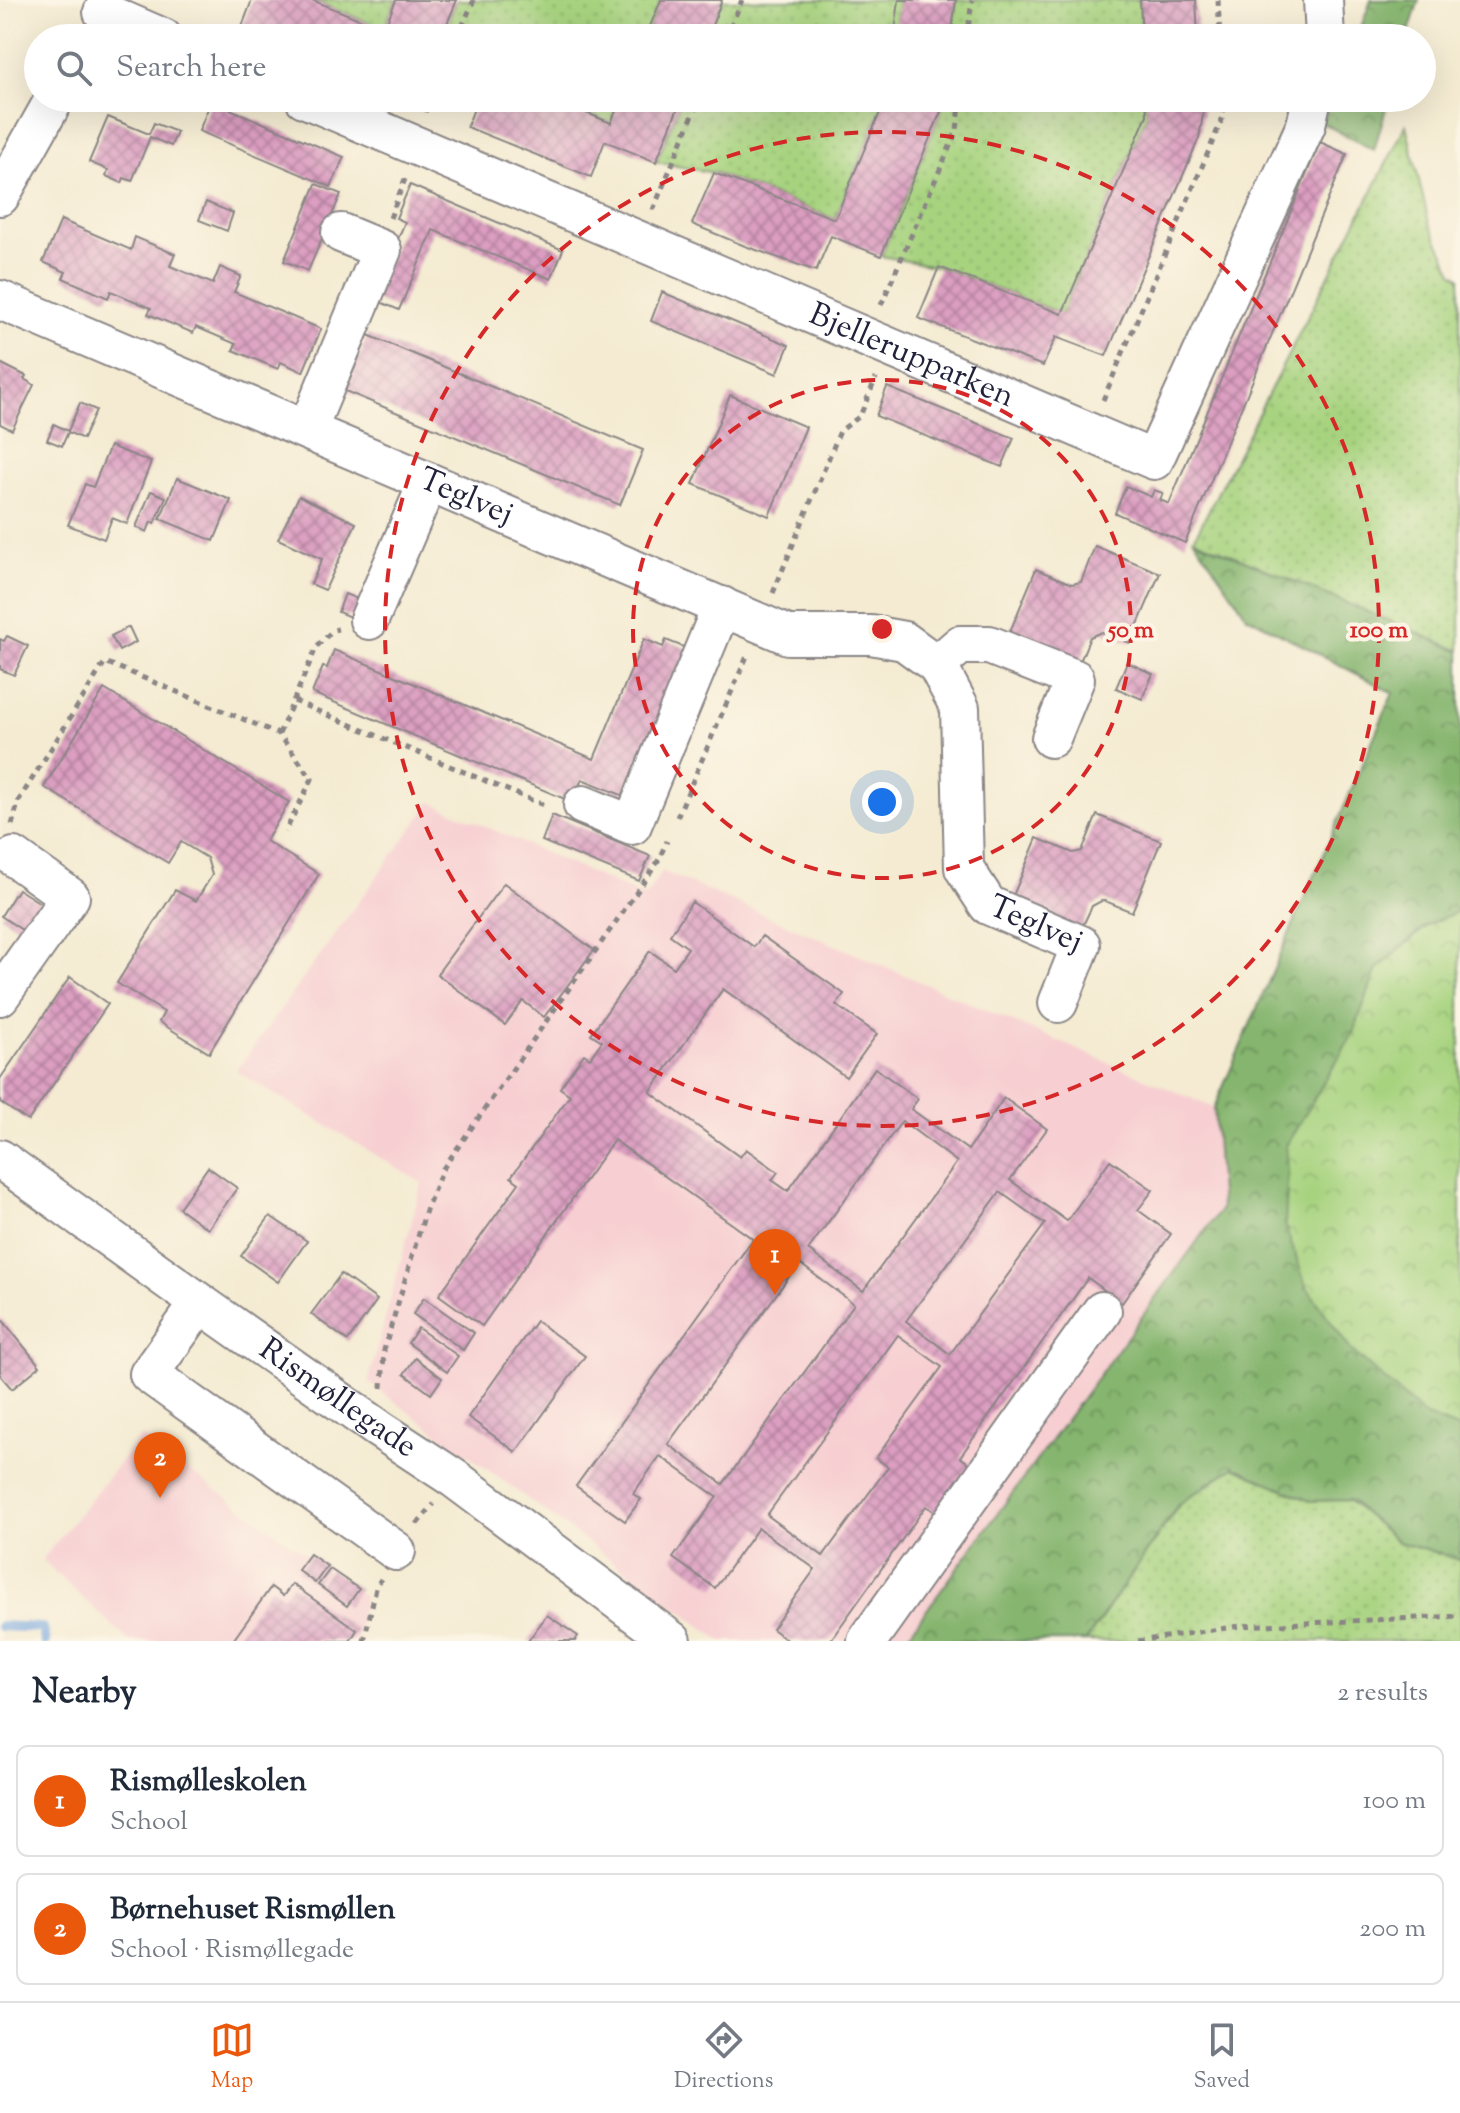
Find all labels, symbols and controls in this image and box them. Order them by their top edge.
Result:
search box [24,24,1436,112]
icon: search [52,46,96,90]
text: Search here [116,47,266,90]
street label: Bjellerupparken [802,293,1021,421]
street label: Teglvej [411,458,520,538]
text: 50 m [1106,614,1154,648]
text: 100 m [1350,614,1408,648]
centre of rings [868,615,896,643]
your location [862,782,902,822]
street label: Teglvej [981,885,1090,966]
pin: 1 [749,1229,801,1295]
street label: Rismøllegade [249,1328,425,1470]
pin: 2 [134,1432,186,1498]
text: Nearby [32,1669,137,1718]
text: 2 results [1337,1675,1428,1712]
text: Rismølleskolen [110,1761,307,1804]
text: 1 [56,1783,64,1820]
text: 100 m [1363,1783,1426,1820]
text: School [110,1804,188,1841]
text: Børnehuset Rismøllen [110,1889,395,1932]
text: 2 [54,1911,66,1948]
text: 200 m [1359,1911,1426,1948]
text: School · Rismøllegade [110,1932,354,1969]
tab: Map [210,2018,254,2098]
tab: Directions [674,2018,773,2098]
tab: Saved [1193,2018,1250,2098]

